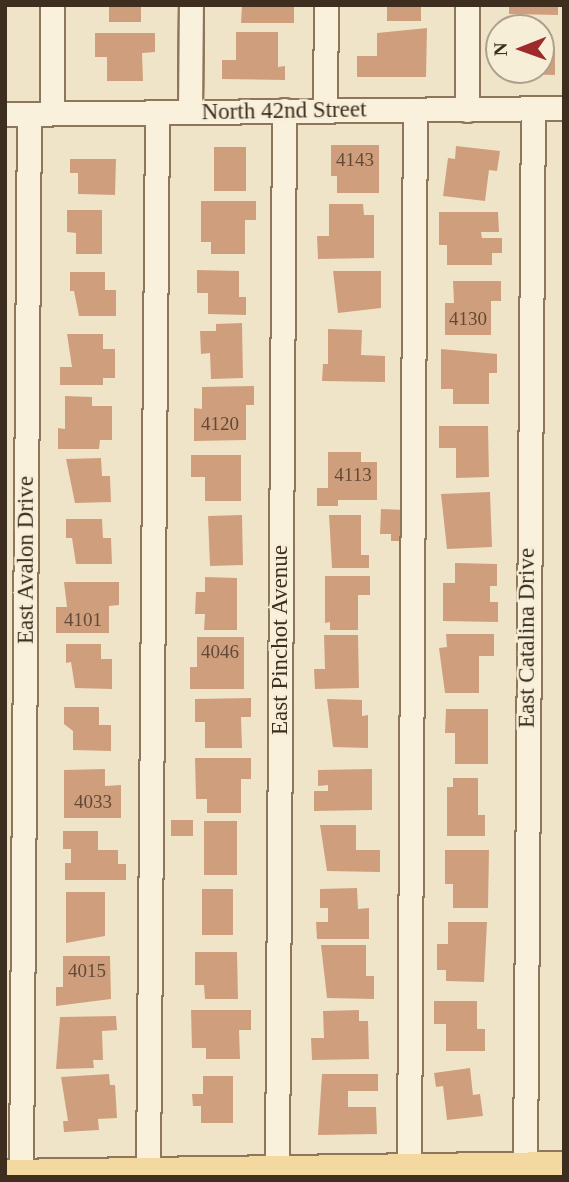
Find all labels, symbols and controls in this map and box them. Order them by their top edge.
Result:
north arrow [485,14,555,84]
text: N [490,42,511,56]
street label: North 42nd Street [201,96,367,126]
house number: 4143 [336,149,374,171]
house number: 4130 [449,308,487,330]
house number: 4120 [201,413,239,435]
house number: 4113 [334,464,372,486]
street label: East Avalon Drive [12,475,40,645]
street label: East Pinchot Avenue [266,544,294,736]
street label: East Catalina Drive [513,548,541,728]
house number: 4101 [64,609,102,631]
house number: 4046 [201,641,239,663]
house number: 4033 [74,791,112,813]
house number: 4015 [68,960,106,982]

